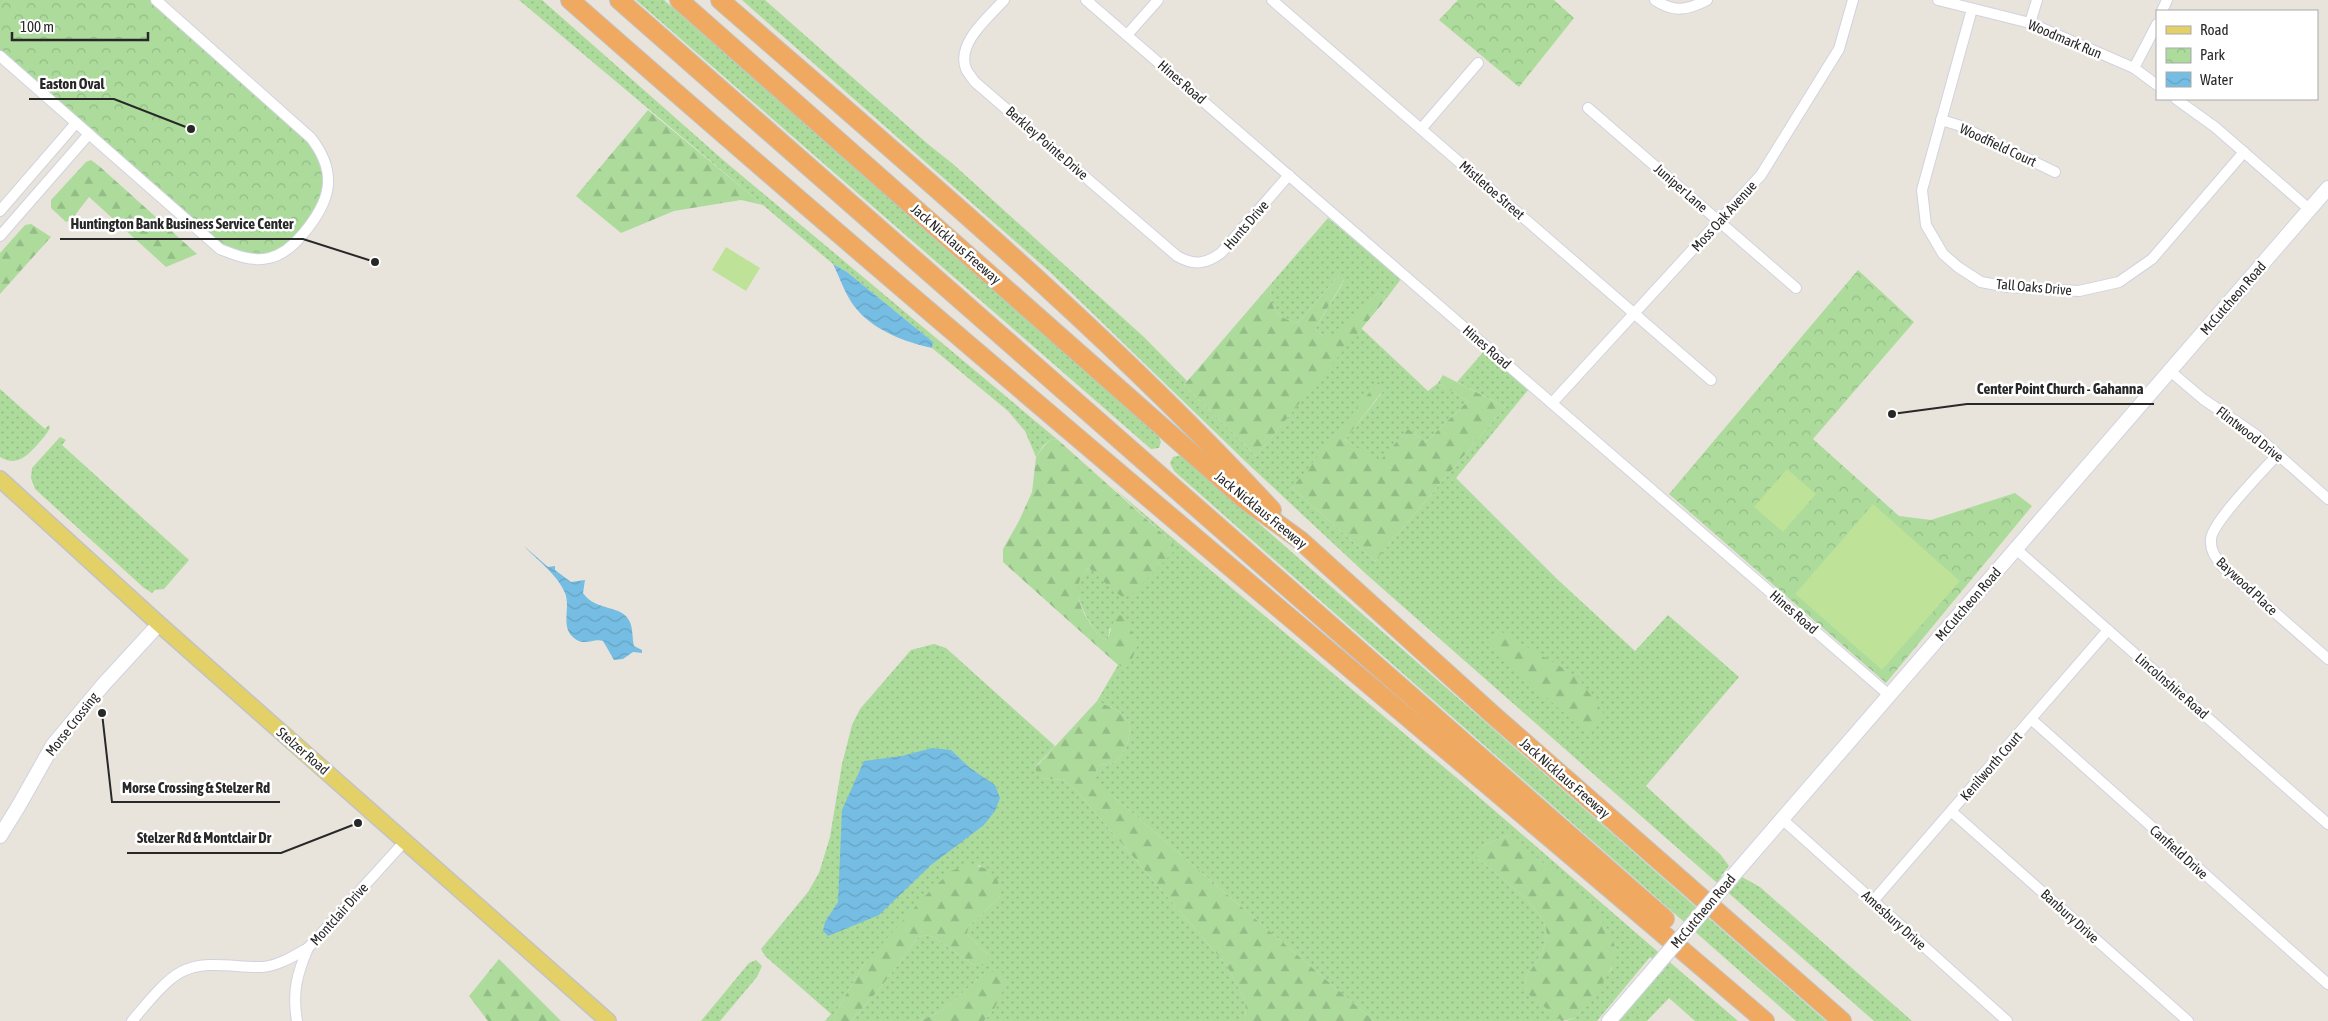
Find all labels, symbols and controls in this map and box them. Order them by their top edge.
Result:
scale bar [12,10,149,42]
legend [2156,10,2318,100]
street label: Woodmark Run [2026,16,2104,62]
text: 100 m [20,18,54,35]
text: Road [2200,21,2229,38]
text: Park [2200,46,2225,63]
street label: Hines Road [1155,57,1209,107]
callout: Easton Oval [29,69,114,99]
text: Water [2200,71,2233,88]
text: Easton Oval [40,75,105,92]
street label: Berkley Pointe Drive [1003,103,1091,183]
street label: Woodfield Court [1957,120,2039,170]
street label: Mistletoe Street [1456,157,1528,223]
street label: Juniper Lane [1651,161,1711,215]
street label: Moss Oak Avenue [1688,177,1760,255]
street label: Hunts Drive [1220,197,1272,253]
street label: Jack Nicklaus Freeway [908,201,1004,287]
callout: Huntington Bank Business Service Center [60,209,303,239]
text: Huntington Bank Business Service Center [71,215,294,232]
street label: McCutcheon Road [2197,258,2269,338]
street label: Tall Oaks Drive [1995,276,2073,298]
street label: Hines Road [1460,322,1514,372]
callout: Center Point Church - Gahanna [1967,374,2154,404]
text: Center Point Church - Gahanna [1977,380,2143,397]
street label: Flintwood Drive [2213,403,2287,465]
street label: Jack Nicklaus Freeway [1212,468,1310,552]
street label: Baywood Place [2213,554,2281,618]
street label: McCutcheon Road [1932,564,2004,644]
street label: Hines Road [1767,587,1821,637]
street label: Lincolnshire Road [2132,650,2212,722]
street label: Morse Crossing [42,689,102,759]
street label: Stelzer Road [274,724,332,778]
street label: Kenilworth Court [1957,728,2025,804]
street label: Jack Nicklaus Freeway [1517,735,1613,821]
callout: Morse Crossing & Stelzer Rd [112,772,280,802]
text: Morse Crossing & Stelzer Rd [122,779,270,796]
street label: Canfield Drive [2147,822,2211,882]
callout: Stelzer Rd & Montclair Dr [127,823,281,853]
text: Stelzer Rd & Montclair Dr [137,829,272,846]
street label: McCutcheon Road [1667,871,1739,951]
street label: Montclair Drive [307,879,371,949]
street label: Banbury Drive [2038,886,2102,946]
street label: Amesbury Drive [1859,887,1929,953]

